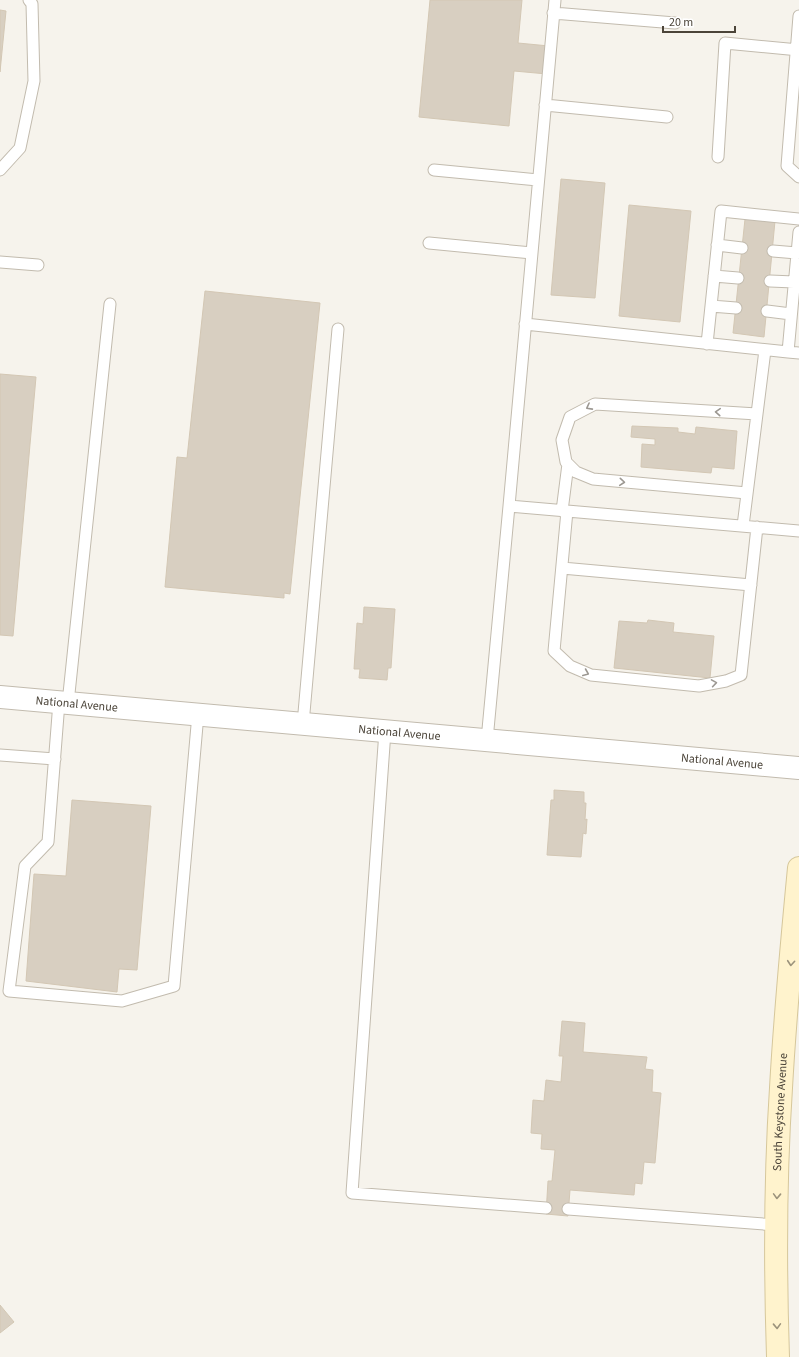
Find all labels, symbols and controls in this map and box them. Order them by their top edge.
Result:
scale bar [663,8,735,34]
text: 20 m [669,14,693,31]
one-way arrow [586,402,593,410]
one-way arrow [715,407,721,416]
one-way arrow [619,477,625,486]
one-way arrow [582,668,589,676]
one-way arrow [711,680,717,688]
street label: National Avenue [35,692,118,716]
street label: National Avenue [358,721,441,745]
street label: National Avenue [680,750,764,774]
one-way arrow [786,960,795,966]
street label: South Keystone Avenue [769,1053,792,1171]
one-way arrow [772,1193,781,1199]
one-way arrow [773,1323,781,1329]

